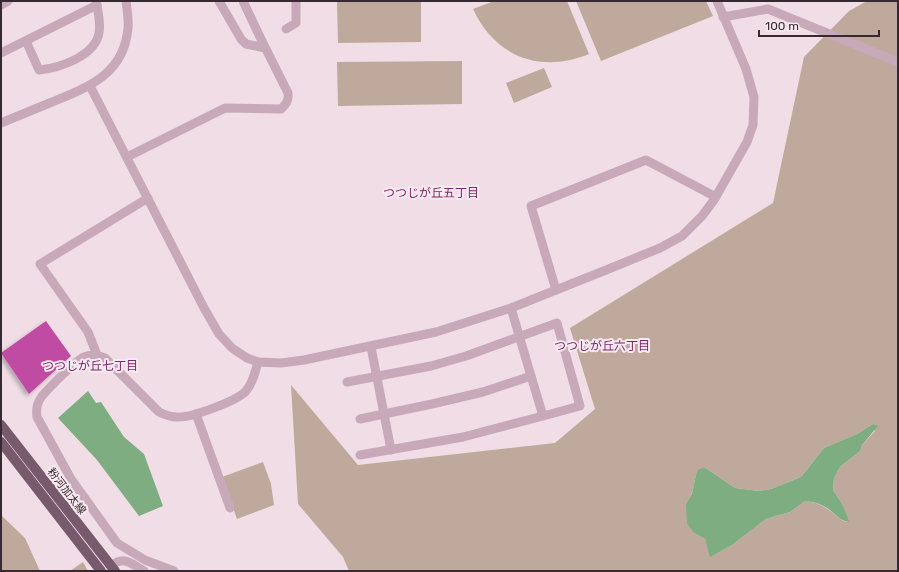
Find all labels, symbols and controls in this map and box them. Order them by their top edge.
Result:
scale bar [759,12,879,38]
text: 100 m [765,19,799,33]
district label: つつじが丘五丁目 [383,186,479,200]
district label: つつじが丘六丁目 [554,339,650,353]
district label: つつじが丘七丁目 [42,359,138,373]
street label: 粉河加太線 [45,466,89,517]

